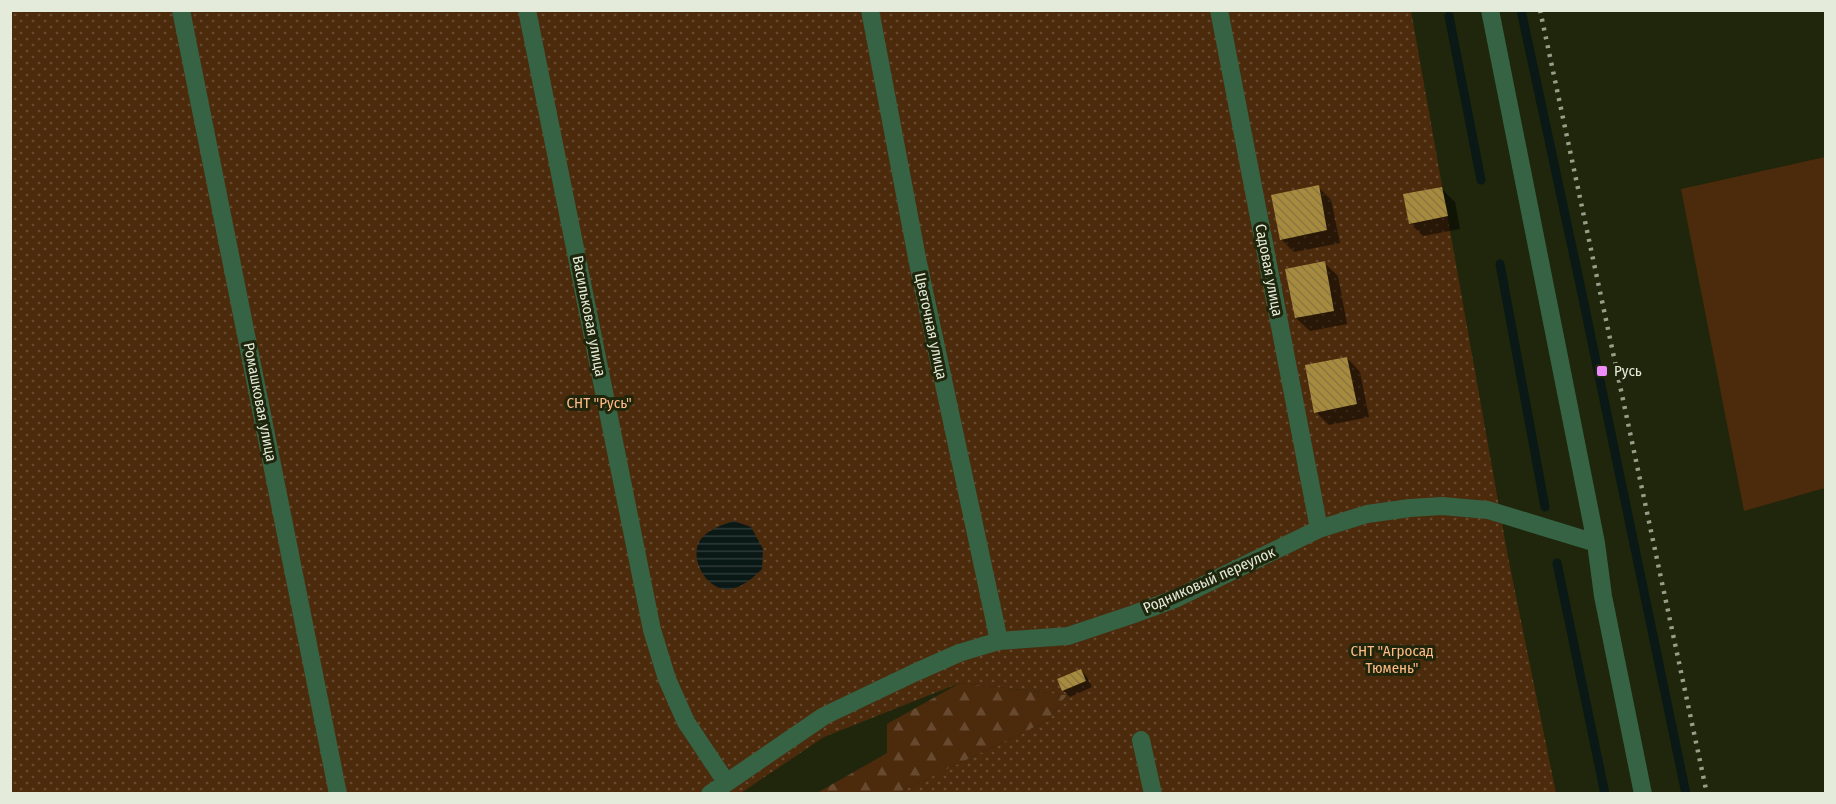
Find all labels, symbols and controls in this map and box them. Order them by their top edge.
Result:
street label: Садовая улица [1251,222,1287,318]
street label: Васильковая улица [568,254,610,378]
street label: Цветочная улица [911,271,951,381]
street label: Ромашковая улица [240,341,280,463]
place label: Русь [1614,362,1642,380]
marker: Русь [1595,364,1609,378]
park label: СНТ "Русь" [566,394,632,412]
street label: Родниковый переулок [1140,543,1278,617]
park label: СНТ "Агросад Тюмень" [1350,642,1434,677]

